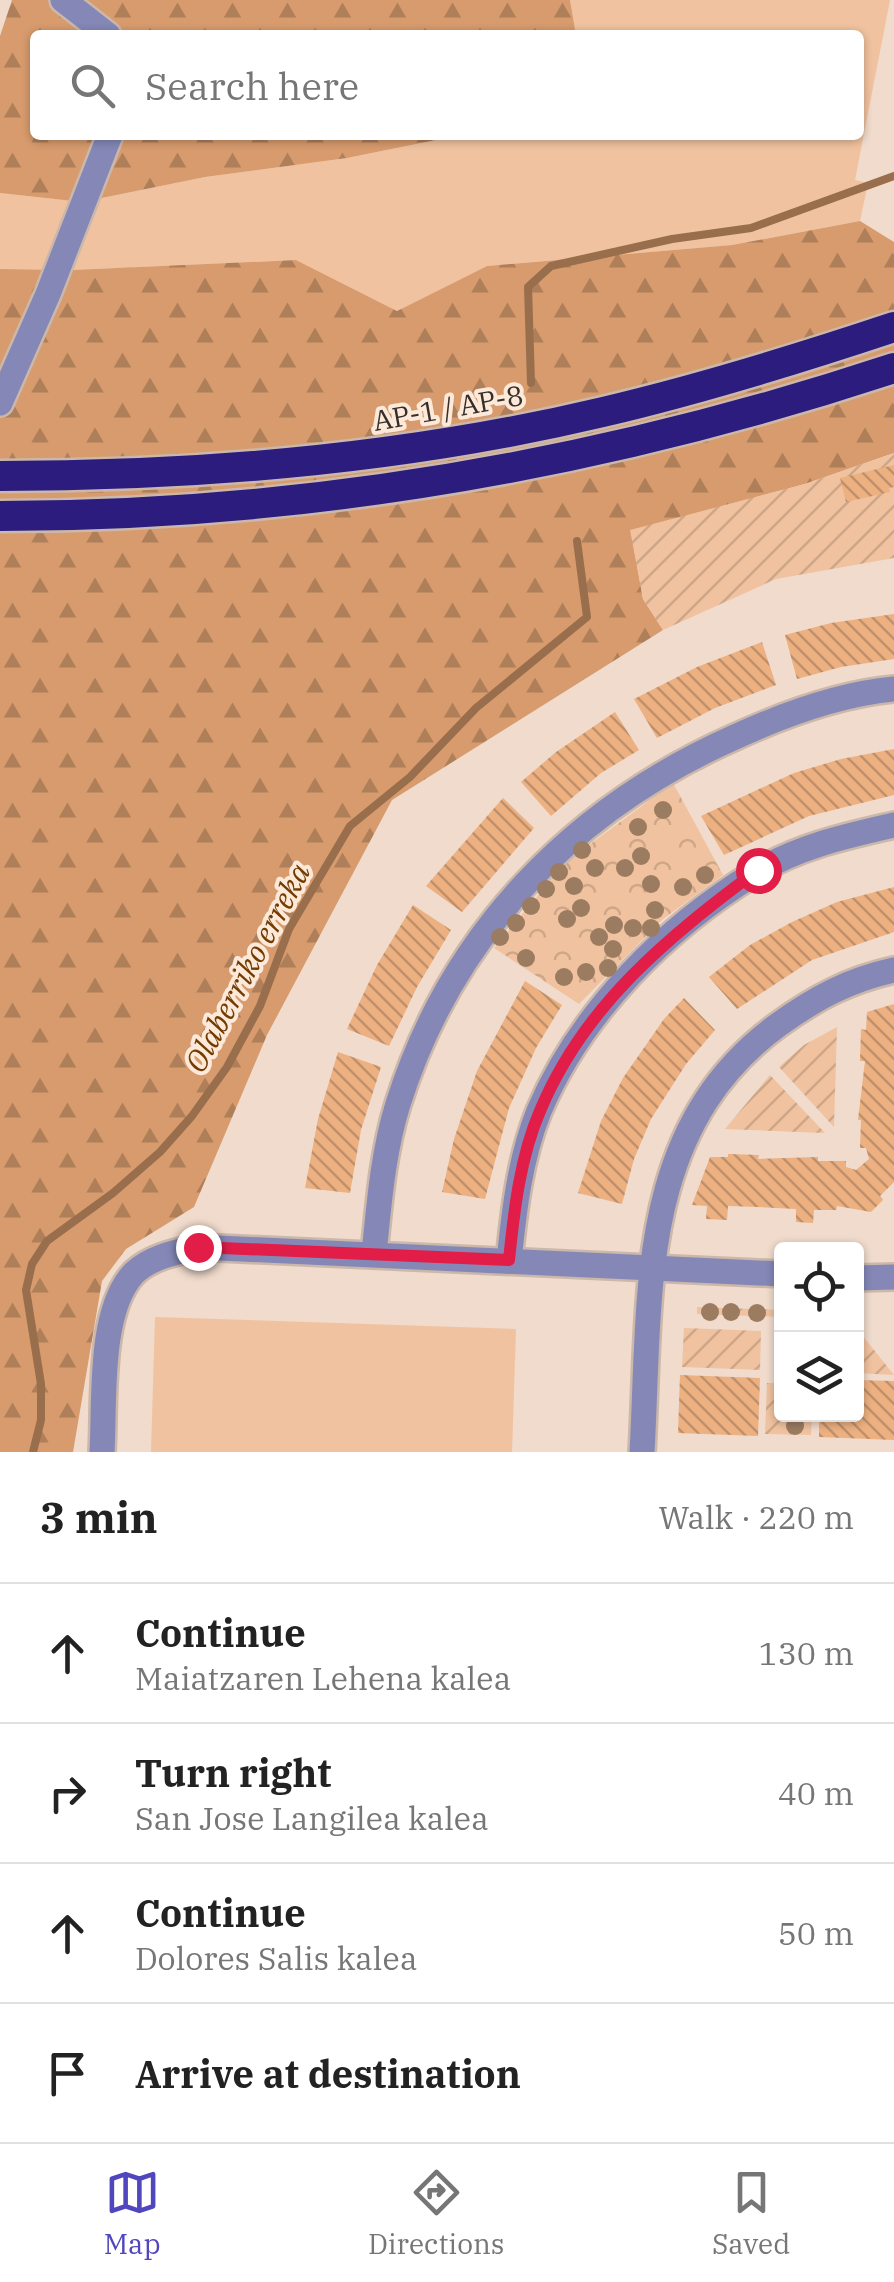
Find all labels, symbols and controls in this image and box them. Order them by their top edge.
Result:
search box [30,30,864,140]
icon: search [65,58,120,113]
text: Search here [145,61,359,110]
street label: AP-1 / AP-8 [370,376,526,439]
route start [736,848,782,894]
water label: Olaberriko erreka [175,856,318,1078]
route end [176,1225,222,1271]
map controls [774,1242,864,1422]
button: locate [774,1242,864,1332]
button: layers [774,1332,864,1422]
text: 3 min [40,1490,158,1545]
text: Walk · 220 m [658,1496,854,1538]
text: Continue [135,1608,306,1657]
icon: ahead [40,1626,95,1681]
text: 130 m [758,1632,854,1674]
text: Maiatzaren Lehena kalea [135,1657,511,1699]
text: Turn right [135,1748,331,1797]
icon: right [40,1766,95,1821]
text: 40 m [778,1772,854,1814]
text: San Jose Langilea kalea [135,1797,489,1839]
text: Continue [135,1888,306,1937]
icon: ahead [40,1906,95,1961]
text: 50 m [778,1912,854,1954]
text: Dolores Salis kalea [135,1937,417,1979]
icon: arrive [40,2046,95,2101]
text: Arrive at destination [135,2049,521,2098]
tab: Map [104,2165,161,2262]
tab: Directions [368,2165,505,2262]
tab: Saved [712,2165,790,2262]

